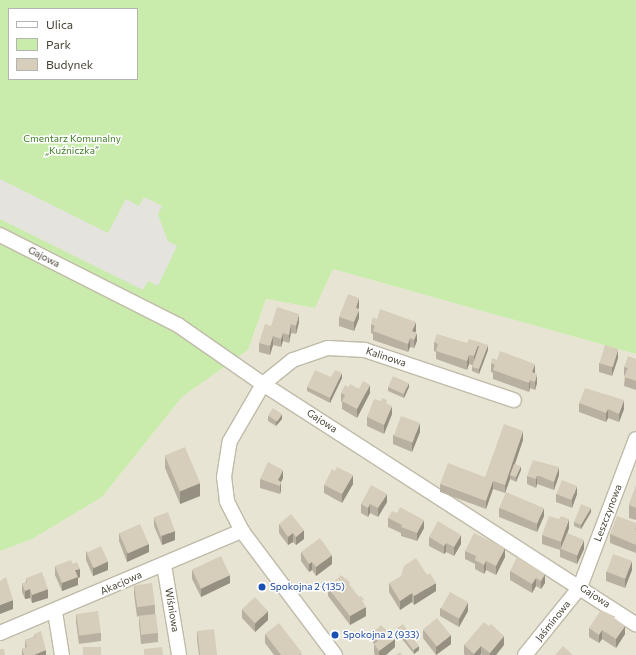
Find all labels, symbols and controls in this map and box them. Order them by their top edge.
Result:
legend [8,8,138,80]
text: Ulica [46,17,73,31]
text: Park [46,37,71,51]
text: Budynek [46,57,93,71]
park label: Cmentarz Komunalny „Kuźniczka” [23,132,121,156]
street label: Gajowa [26,244,62,270]
street label: Kalinowa [364,345,408,369]
street label: Gajowa [304,407,340,435]
street label: Leszczynowa [592,483,624,543]
street label: Akacjowa [98,569,144,597]
place label: Spokojna 2 (135) [270,581,345,593]
marker: Spokojna 2 (135) [257,582,267,592]
street label: Gajowa [577,582,613,610]
street label: Wiśniowa [163,587,181,633]
street label: Jaśminowa [533,598,573,644]
place label: Spokojna 2 (933) [343,629,419,641]
marker: Spokojna 2 (933) [330,630,340,640]

